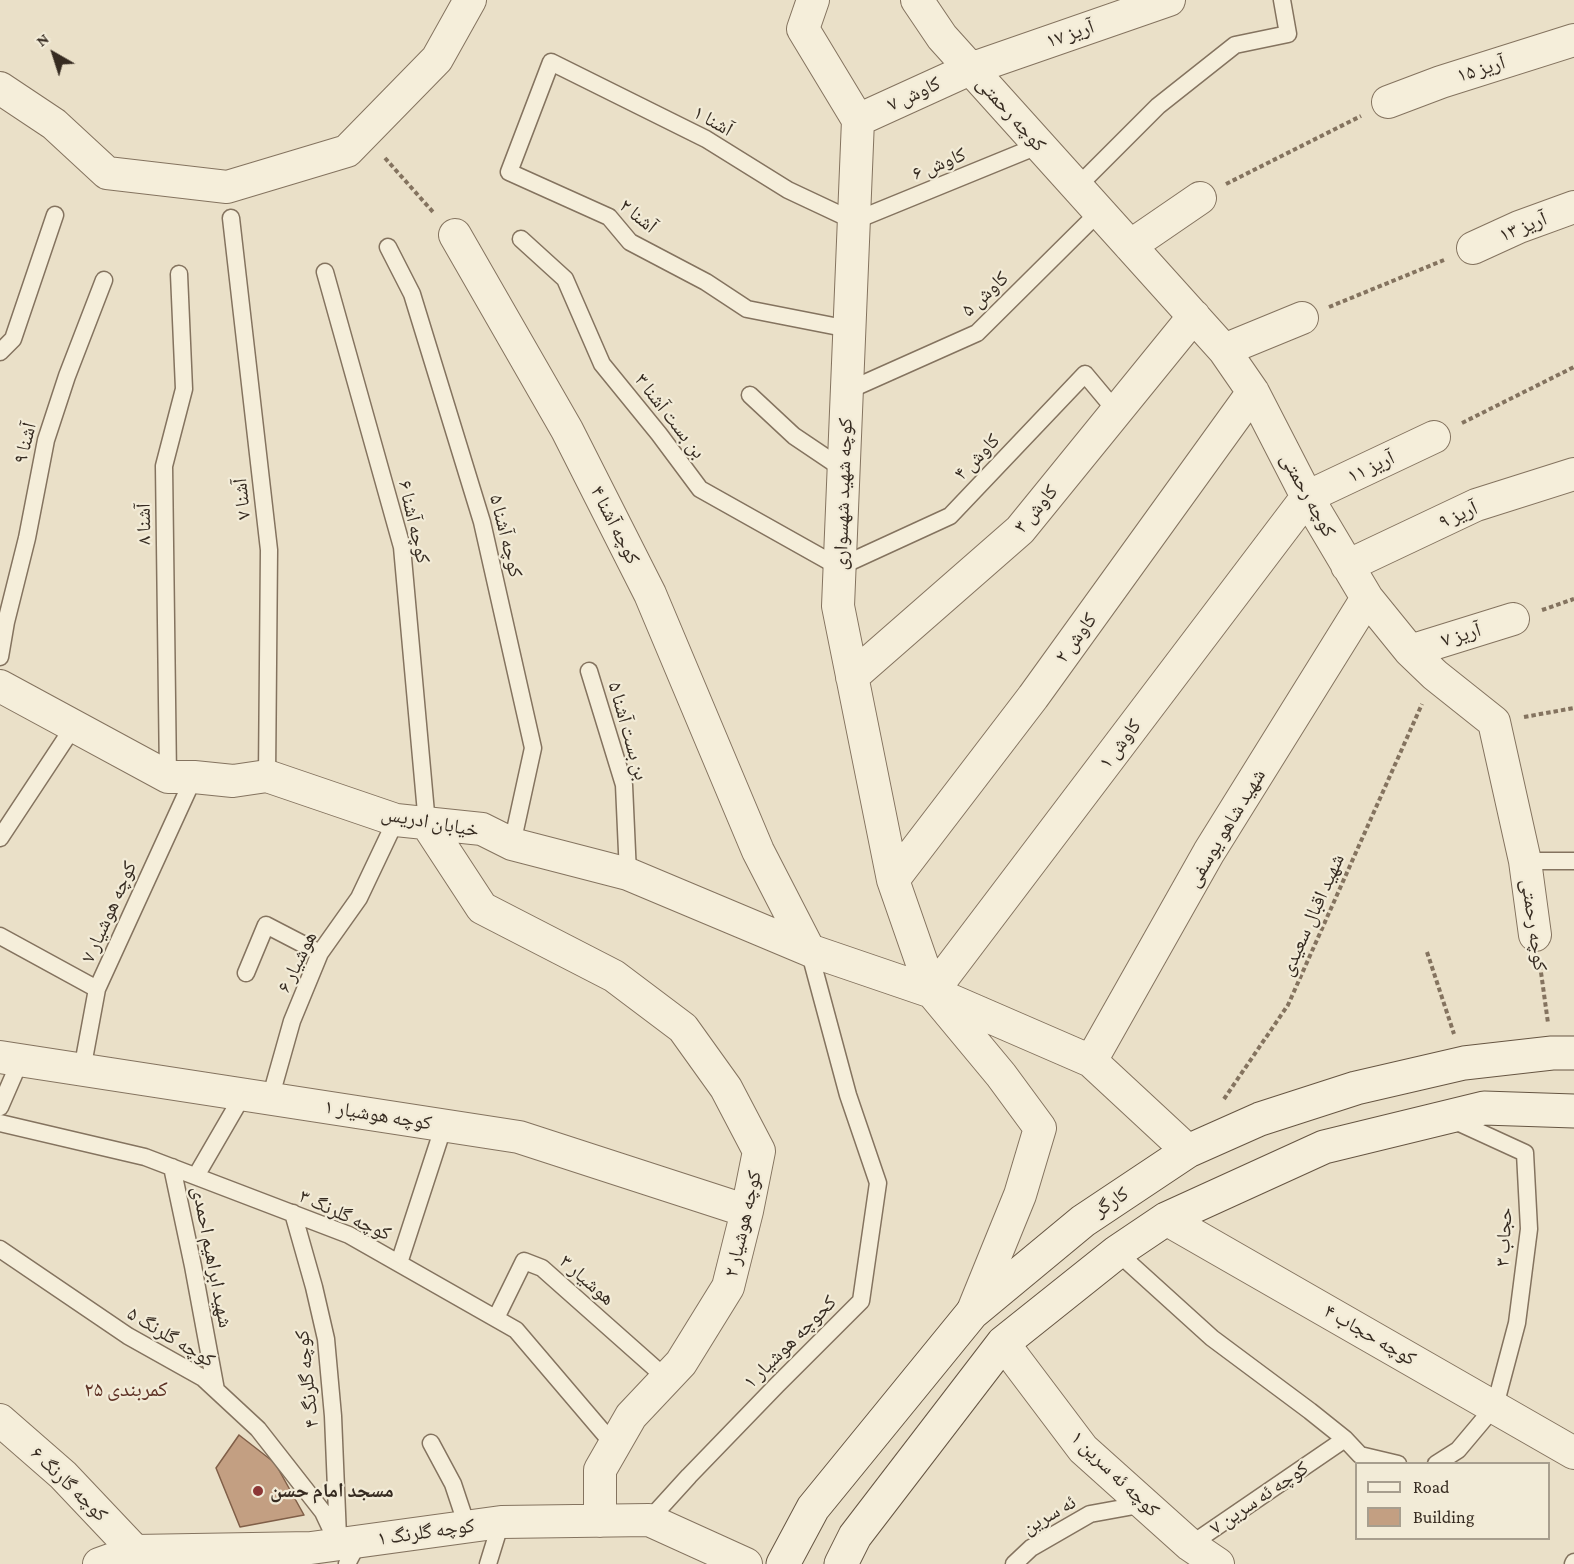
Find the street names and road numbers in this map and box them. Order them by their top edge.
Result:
street label: آریز ۱۷ [1043,15,1097,53]
street label: آریز ۱۵ [1454,50,1508,88]
street label: کاوش ۷ [884,71,944,117]
street label: کوچه رحمتی [971,71,1051,157]
street label: آشنا ۱ [689,100,737,142]
street label: کاوش ۶ [909,142,969,186]
street label: آشنا ۲ [614,194,662,238]
street label: آریز ۱۳ [1496,207,1550,247]
street label: کاوش ۵ [956,266,1014,322]
street label: بن بست آشنا ۳ [629,369,711,463]
street label: کوچه شهید شهسواری [828,417,858,571]
street label: آشنا ۹ [8,420,42,466]
street label: کاوش ۴ [949,429,1005,485]
street label: آریز ۱۱ [1344,446,1398,488]
street label: کوچه رحمتی [1275,449,1341,541]
street label: آشنا ۷ [228,477,256,521]
street label: کوچه آشنا ۶ [393,478,435,566]
street label: کاوش ۳ [1009,480,1063,538]
street label: کوچه آشنا ۴ [585,482,645,568]
street label: کوچه آشنا ۵ [484,492,528,580]
street label: آریز ۹ [1435,496,1481,534]
street label: آشنا ۸ [132,503,156,545]
street label: کاوش ۲ [1050,608,1102,668]
street label: آریز ۷ [1438,618,1484,652]
street label: بن بست آشنا ۵ [602,679,654,783]
street label: کاوش ۱ [1094,715,1146,773]
street label: شهید شاهو یوسفی [1181,765,1271,891]
street label: خیابان ادریس [379,802,481,842]
street label: شهید اقبال سعیدی [1274,850,1350,980]
street label: کوچه هوشیار ۷ [76,858,142,966]
street label: کوچه رحمتی [1516,877,1552,973]
street label: هوشیار ۶ [272,927,322,997]
street label: کوچه هوشیار ۱ [323,1095,433,1135]
street label: کوچه هوشیار ۲ [719,1168,767,1280]
street label: کارگر [1089,1182,1133,1222]
street label: شهید ابراهیم احمدی [187,1184,237,1330]
street label: کوچه گلرنگ ۳ [295,1184,395,1246]
street label: حجاب ۳ [1490,1207,1518,1267]
street label: هوشیار ۳ [554,1249,620,1311]
street label: کحوچه هوشیار ۱ [738,1290,842,1394]
street label: کوچه حجاب ۴ [1320,1299,1420,1371]
street label: کوچه گلرنگ ۵ [123,1301,219,1373]
street label: کوچه گلرنگ ۴ [290,1329,324,1429]
street label: کوچه ئه سرین ۱ [1066,1426,1164,1522]
street label: کوچه گارنگ ۶ [25,1441,113,1527]
street label: کوچه ئه سرین ۷ [1205,1456,1313,1540]
street label: ئه سرین [1018,1490,1080,1540]
street label: کوچه گلرنگ ۱ [376,1513,476,1551]

